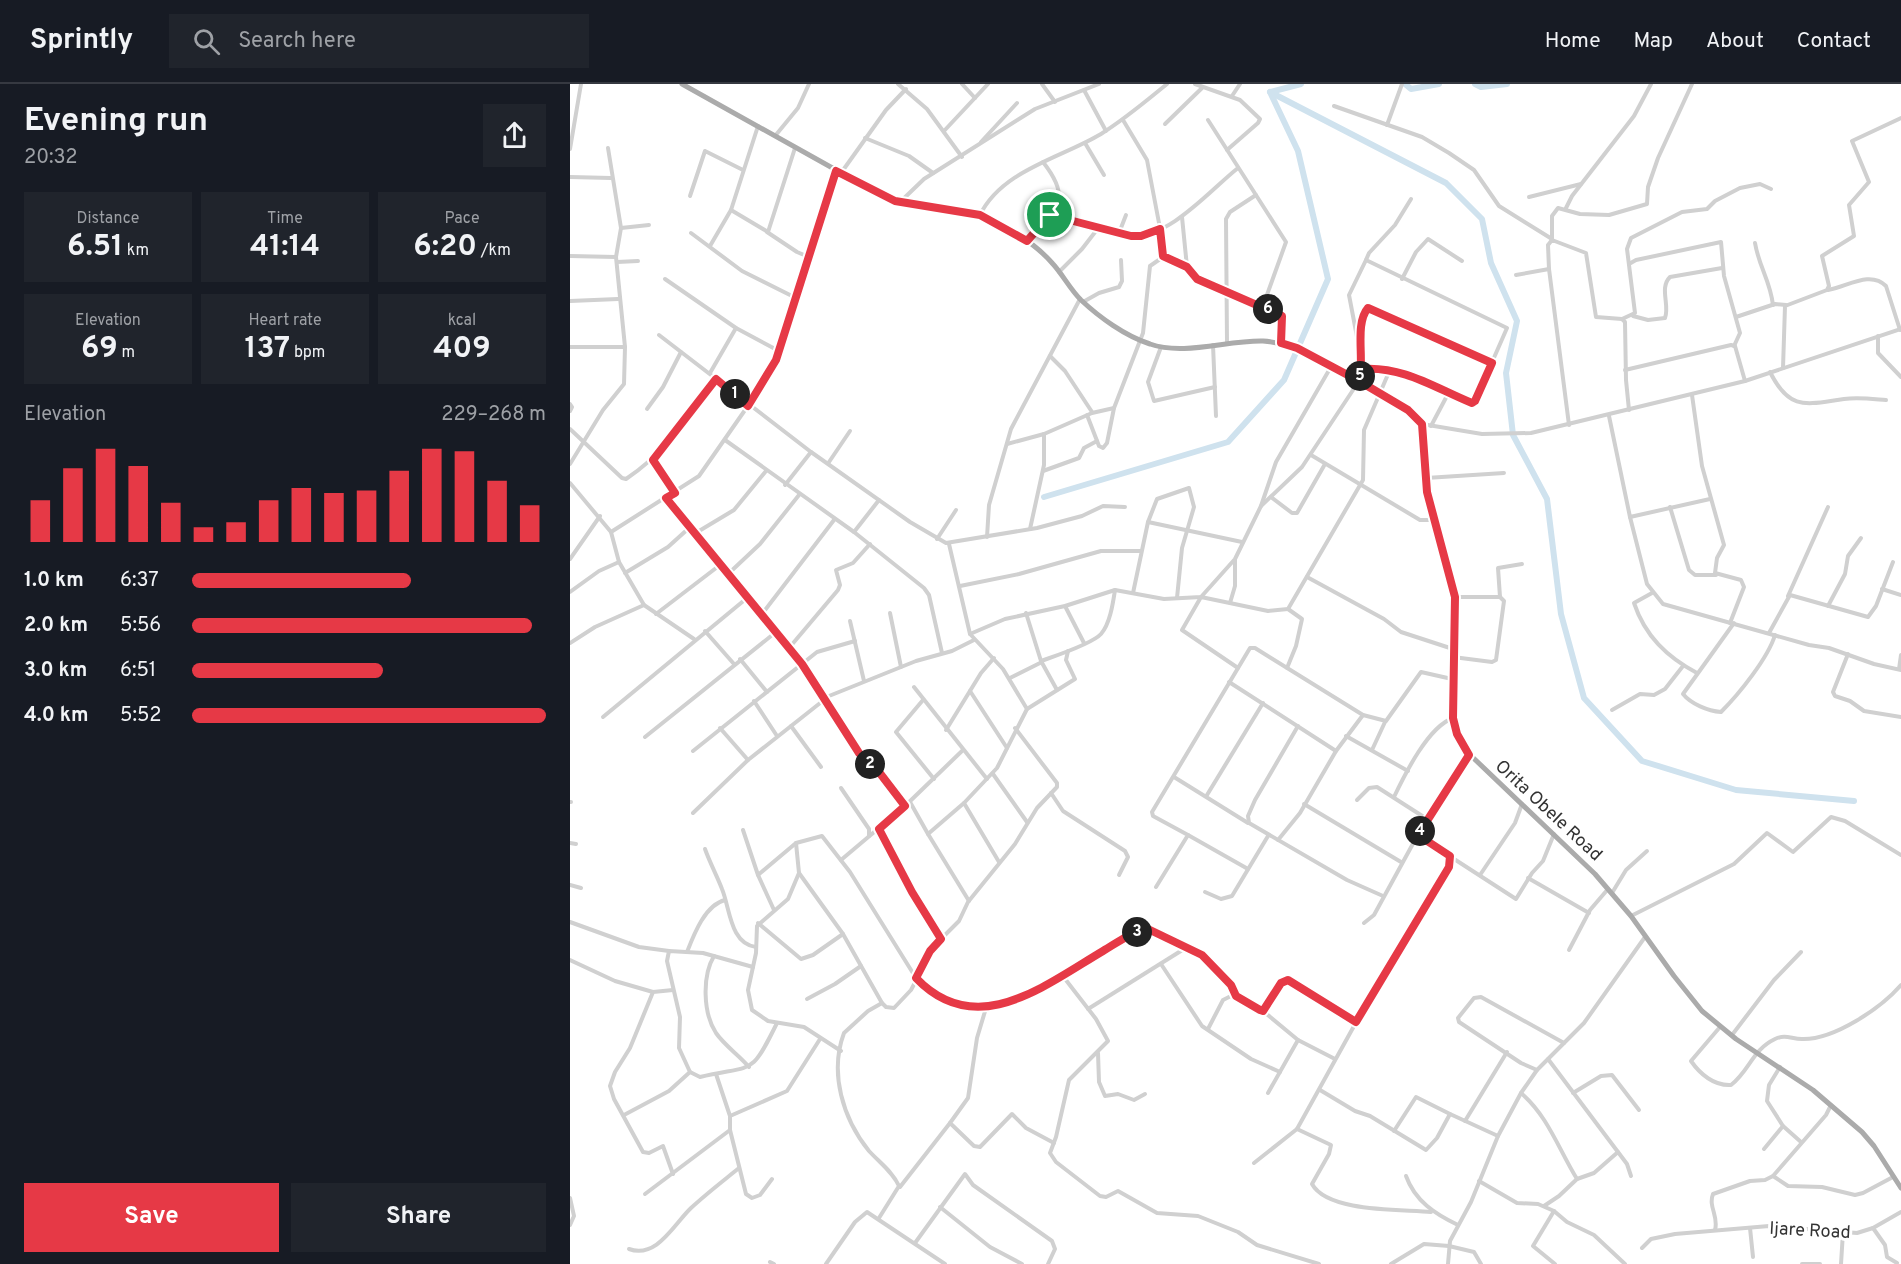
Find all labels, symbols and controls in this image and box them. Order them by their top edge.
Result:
search box [169,14,589,68]
text: Sprintly [30,23,133,59]
icon: search [190,25,223,58]
text: Search here [238,28,356,55]
text: Home [1545,28,1601,55]
text: Map [1634,28,1673,55]
text: About [1706,28,1764,55]
text: Contact [1797,28,1871,55]
text: Evening run [24,101,208,143]
button: share [483,104,546,167]
text: 20:32 [24,145,77,171]
pin [1024,189,1075,240]
icon: arrive [1033,198,1066,231]
text: Distance [77,209,139,229]
text: Time [267,209,303,229]
text: Pace [444,209,480,229]
text: 6.51 [67,229,123,266]
text: 41:14 [250,229,320,266]
text: 6:20 [413,229,477,266]
text: km [123,241,149,261]
text: /km [477,241,511,261]
pin: 6 [1253,294,1283,324]
text: 6 [1263,299,1273,319]
text: Elevation [75,311,141,331]
text: Heart rate [248,311,322,331]
text: kcal [448,311,476,331]
text: 69 [81,331,118,368]
text: 137 [245,331,290,368]
text: 409 [433,331,491,368]
text: m [118,343,135,363]
text: bpm [290,343,325,363]
pin: 5 [1345,361,1375,391]
text: 5 [1355,366,1365,386]
pin: 1 [720,379,750,409]
text: 1 [732,384,738,404]
text: Elevation [24,402,106,428]
text: 229–268 m [441,402,546,428]
text: 1.0 km [24,568,84,594]
text: 6:37 [120,568,159,594]
text: 2.0 km [24,613,88,639]
text: 5:56 [120,613,161,639]
text: 3.0 km [24,658,87,684]
text: 6:51 [120,658,156,684]
text: 4.0 km [24,703,89,729]
text: 5:52 [120,703,161,729]
pin: 2 [855,749,885,779]
text: 2 [865,754,875,774]
street label: Orita Obele Road [1489,755,1606,867]
pin: 4 [1405,816,1435,846]
text: 4 [1415,821,1425,841]
pin: 3 [1122,917,1152,947]
text: 3 [1132,922,1142,942]
button: Save [24,1183,279,1252]
button: Share [291,1183,546,1252]
street label: Ijare Road [1769,1218,1851,1245]

